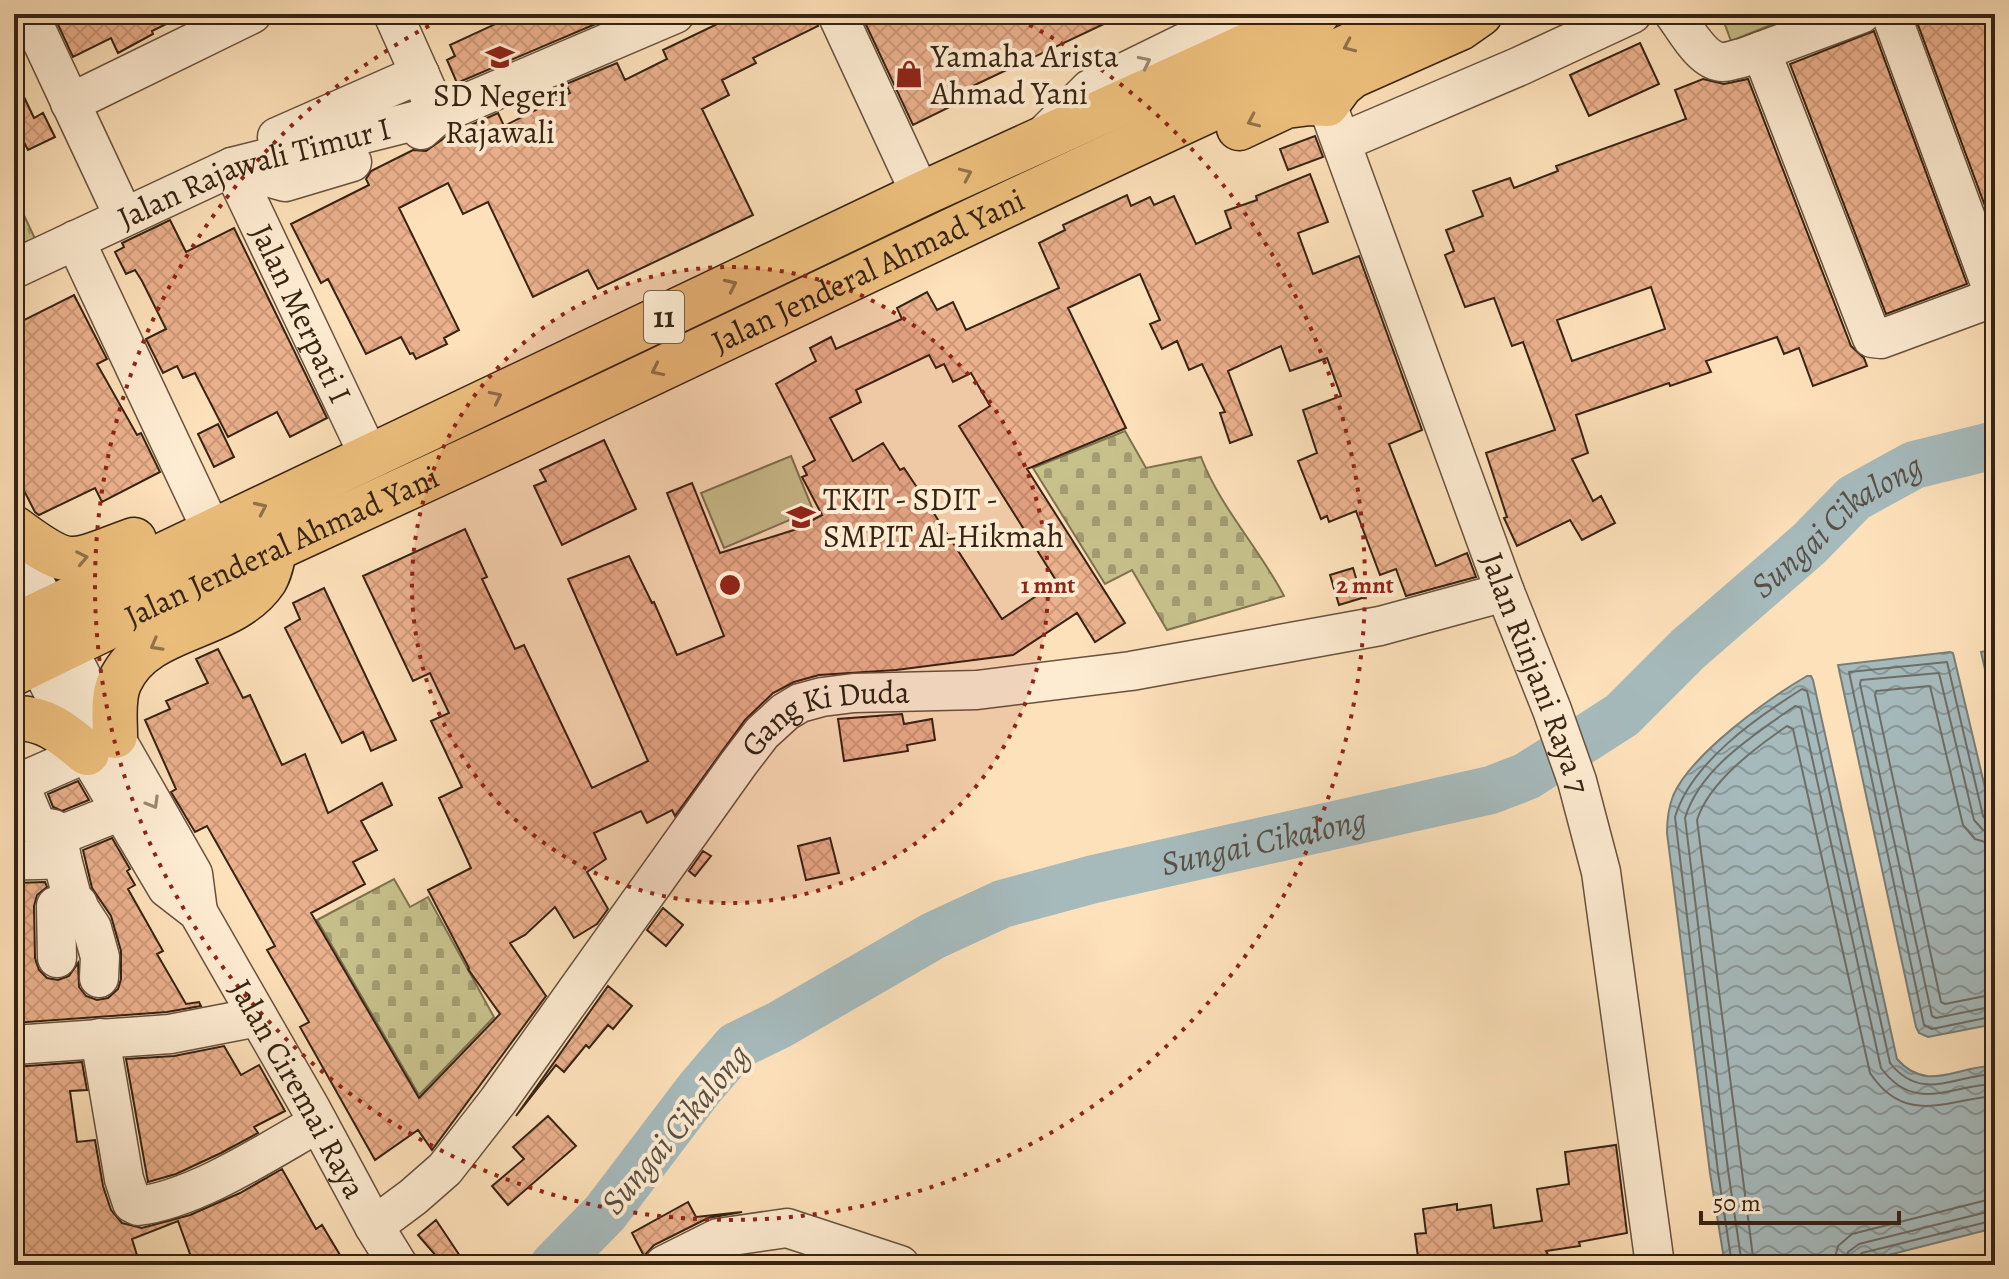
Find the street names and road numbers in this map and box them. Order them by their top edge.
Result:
street label: Jalan Rajawali Timur I [110,106,395,240]
street label: Jalan Jenderal Ahmad Yani [704,178,1032,364]
street label: Jalan Merpati I [240,217,363,410]
road number: 11 [644,291,684,343]
street label: Jalan Jenderal Ahmad Yani [117,455,446,638]
street label: Jalan Rinjani Raya 7 [1470,546,1601,798]
street label: Gang Ki Duda [730,670,910,765]
street label: Jalan Ciremai Raya [219,971,377,1206]

